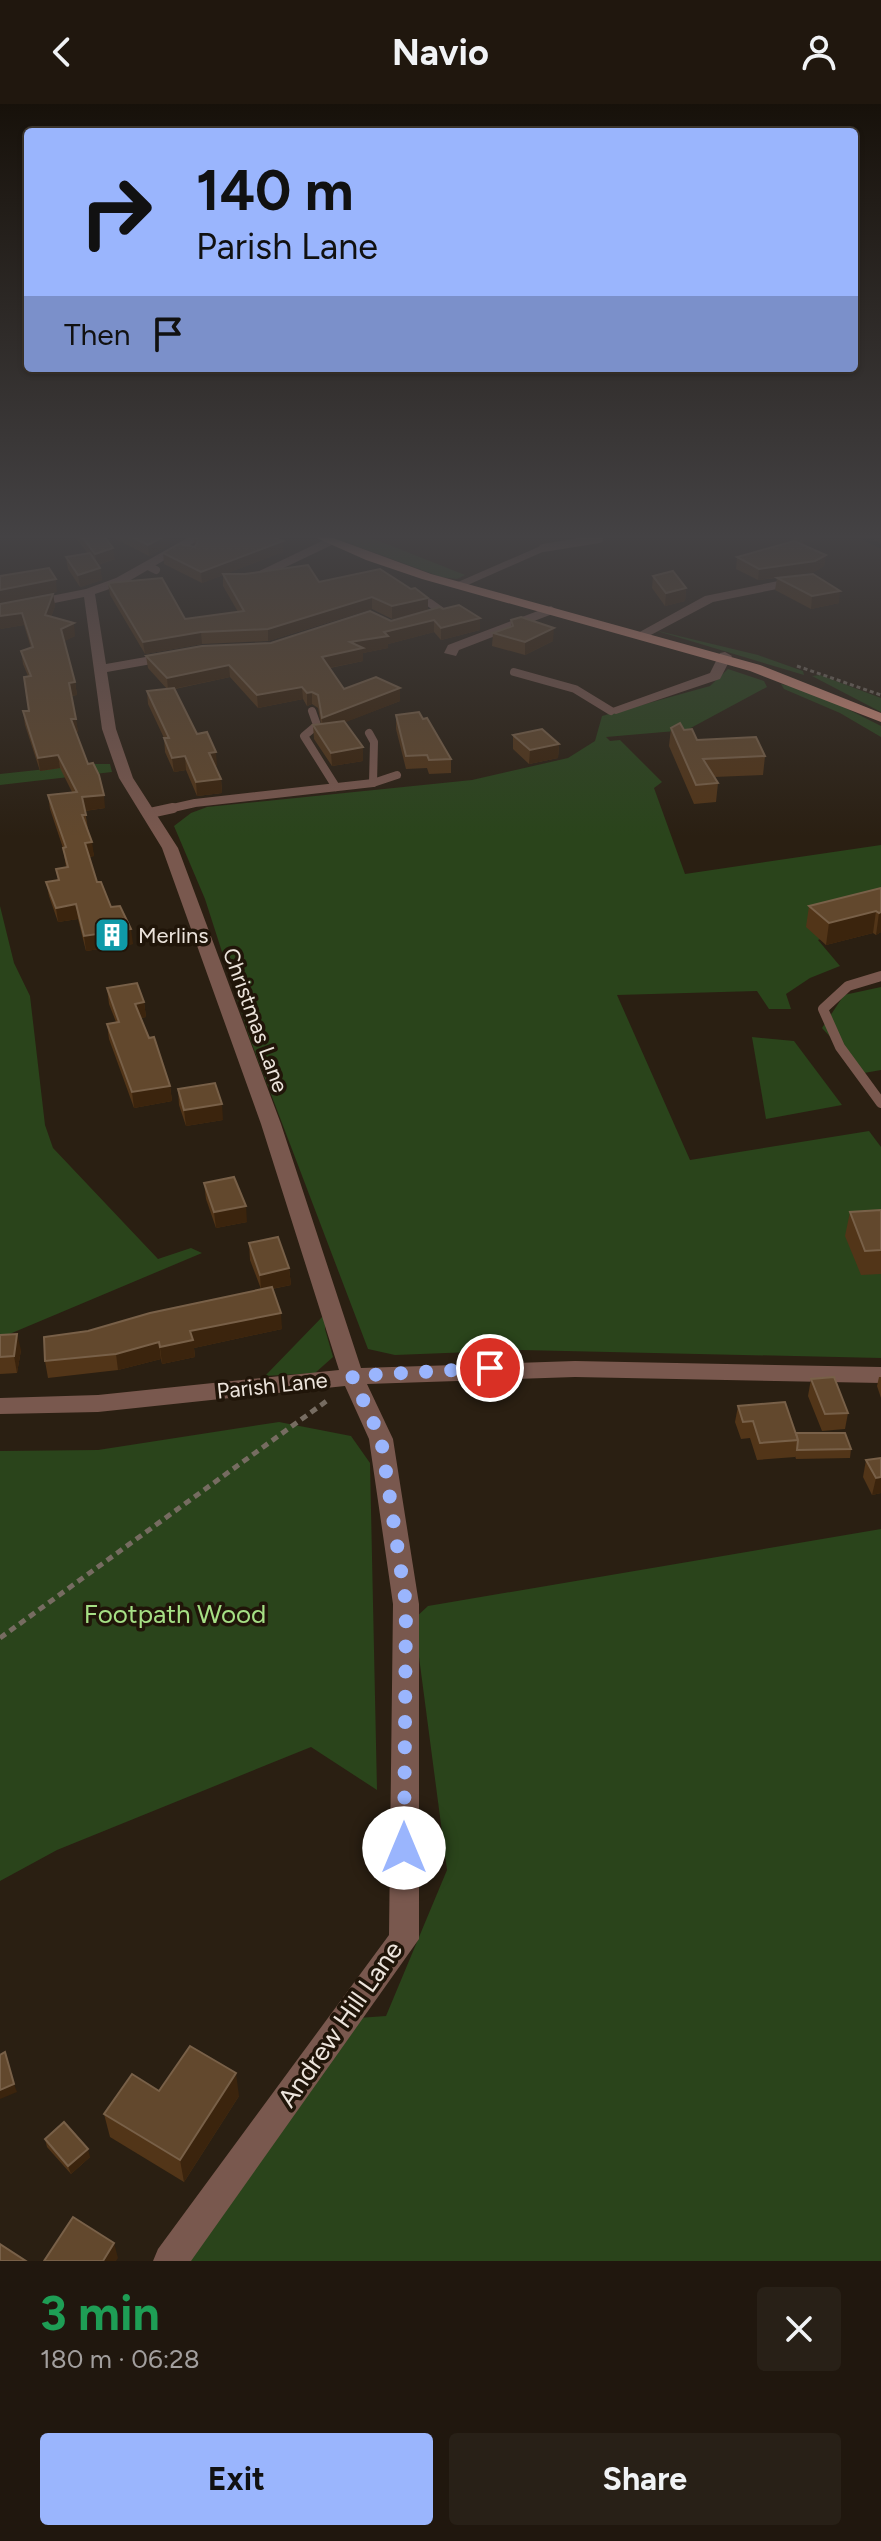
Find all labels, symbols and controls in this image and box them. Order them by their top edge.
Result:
icon: back [40,30,84,74]
icon: person [797,30,841,74]
text: Navio [392,31,489,74]
text: 140 m [196,157,354,224]
icon: right [64,160,168,264]
text: Parish Lane [196,225,378,268]
icon: arrive [146,312,190,356]
text: Then [64,316,130,353]
building icon: Merlins [93,916,131,954]
place label: Merlins [138,922,209,949]
street label: Christmas Lane [217,944,294,1096]
pin [456,1334,524,1402]
icon: arrive [468,1346,512,1390]
street label: Parish Lane [215,1366,329,1405]
park label: Footpath Wood [84,1598,266,1630]
position arrow [362,1806,446,1890]
street label: Andrew Hill Lane [271,1935,409,2113]
text: 3 min [40,2284,160,2342]
button: close [757,2287,841,2371]
text: 180 m · 06:28 [40,2343,200,2375]
button: Exit [40,2433,433,2525]
button: Share [449,2433,841,2525]

